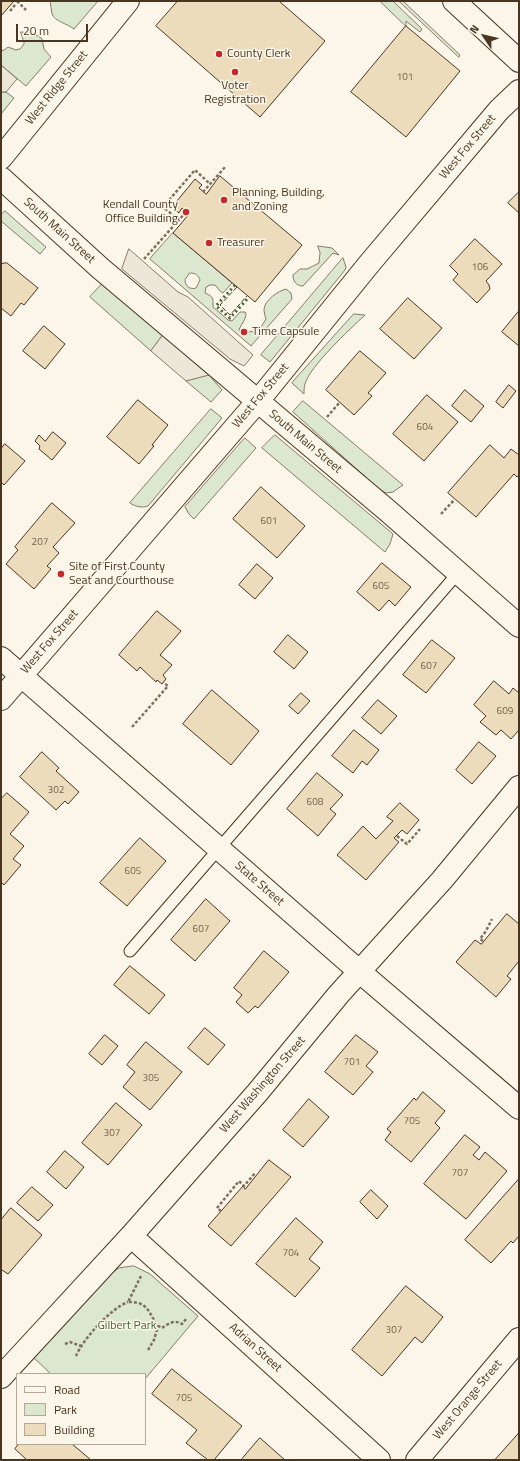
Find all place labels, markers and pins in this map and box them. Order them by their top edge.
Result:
place label: County Clerk [227,47,290,61]
marker: County Clerk [214,49,224,59]
marker: Voter Registration [230,67,240,77]
place label: Voter Registration [204,79,266,107]
place label: Planning, Building, and Zoning [232,186,325,214]
marker: Planning, Building, and Zoning [219,195,229,205]
place label: Kendall County Office Building [103,198,178,226]
marker: Kendall County Office Building [181,207,191,217]
place label: Treasurer [217,236,265,250]
marker: Treasurer [204,238,214,248]
place label: Time Capsule [252,325,319,339]
marker: Time Capsule [239,327,249,337]
place label: Site of First County Seat and Courthouse [69,560,174,588]
marker: Site of First County Seat and Courthouse [56,569,66,579]

